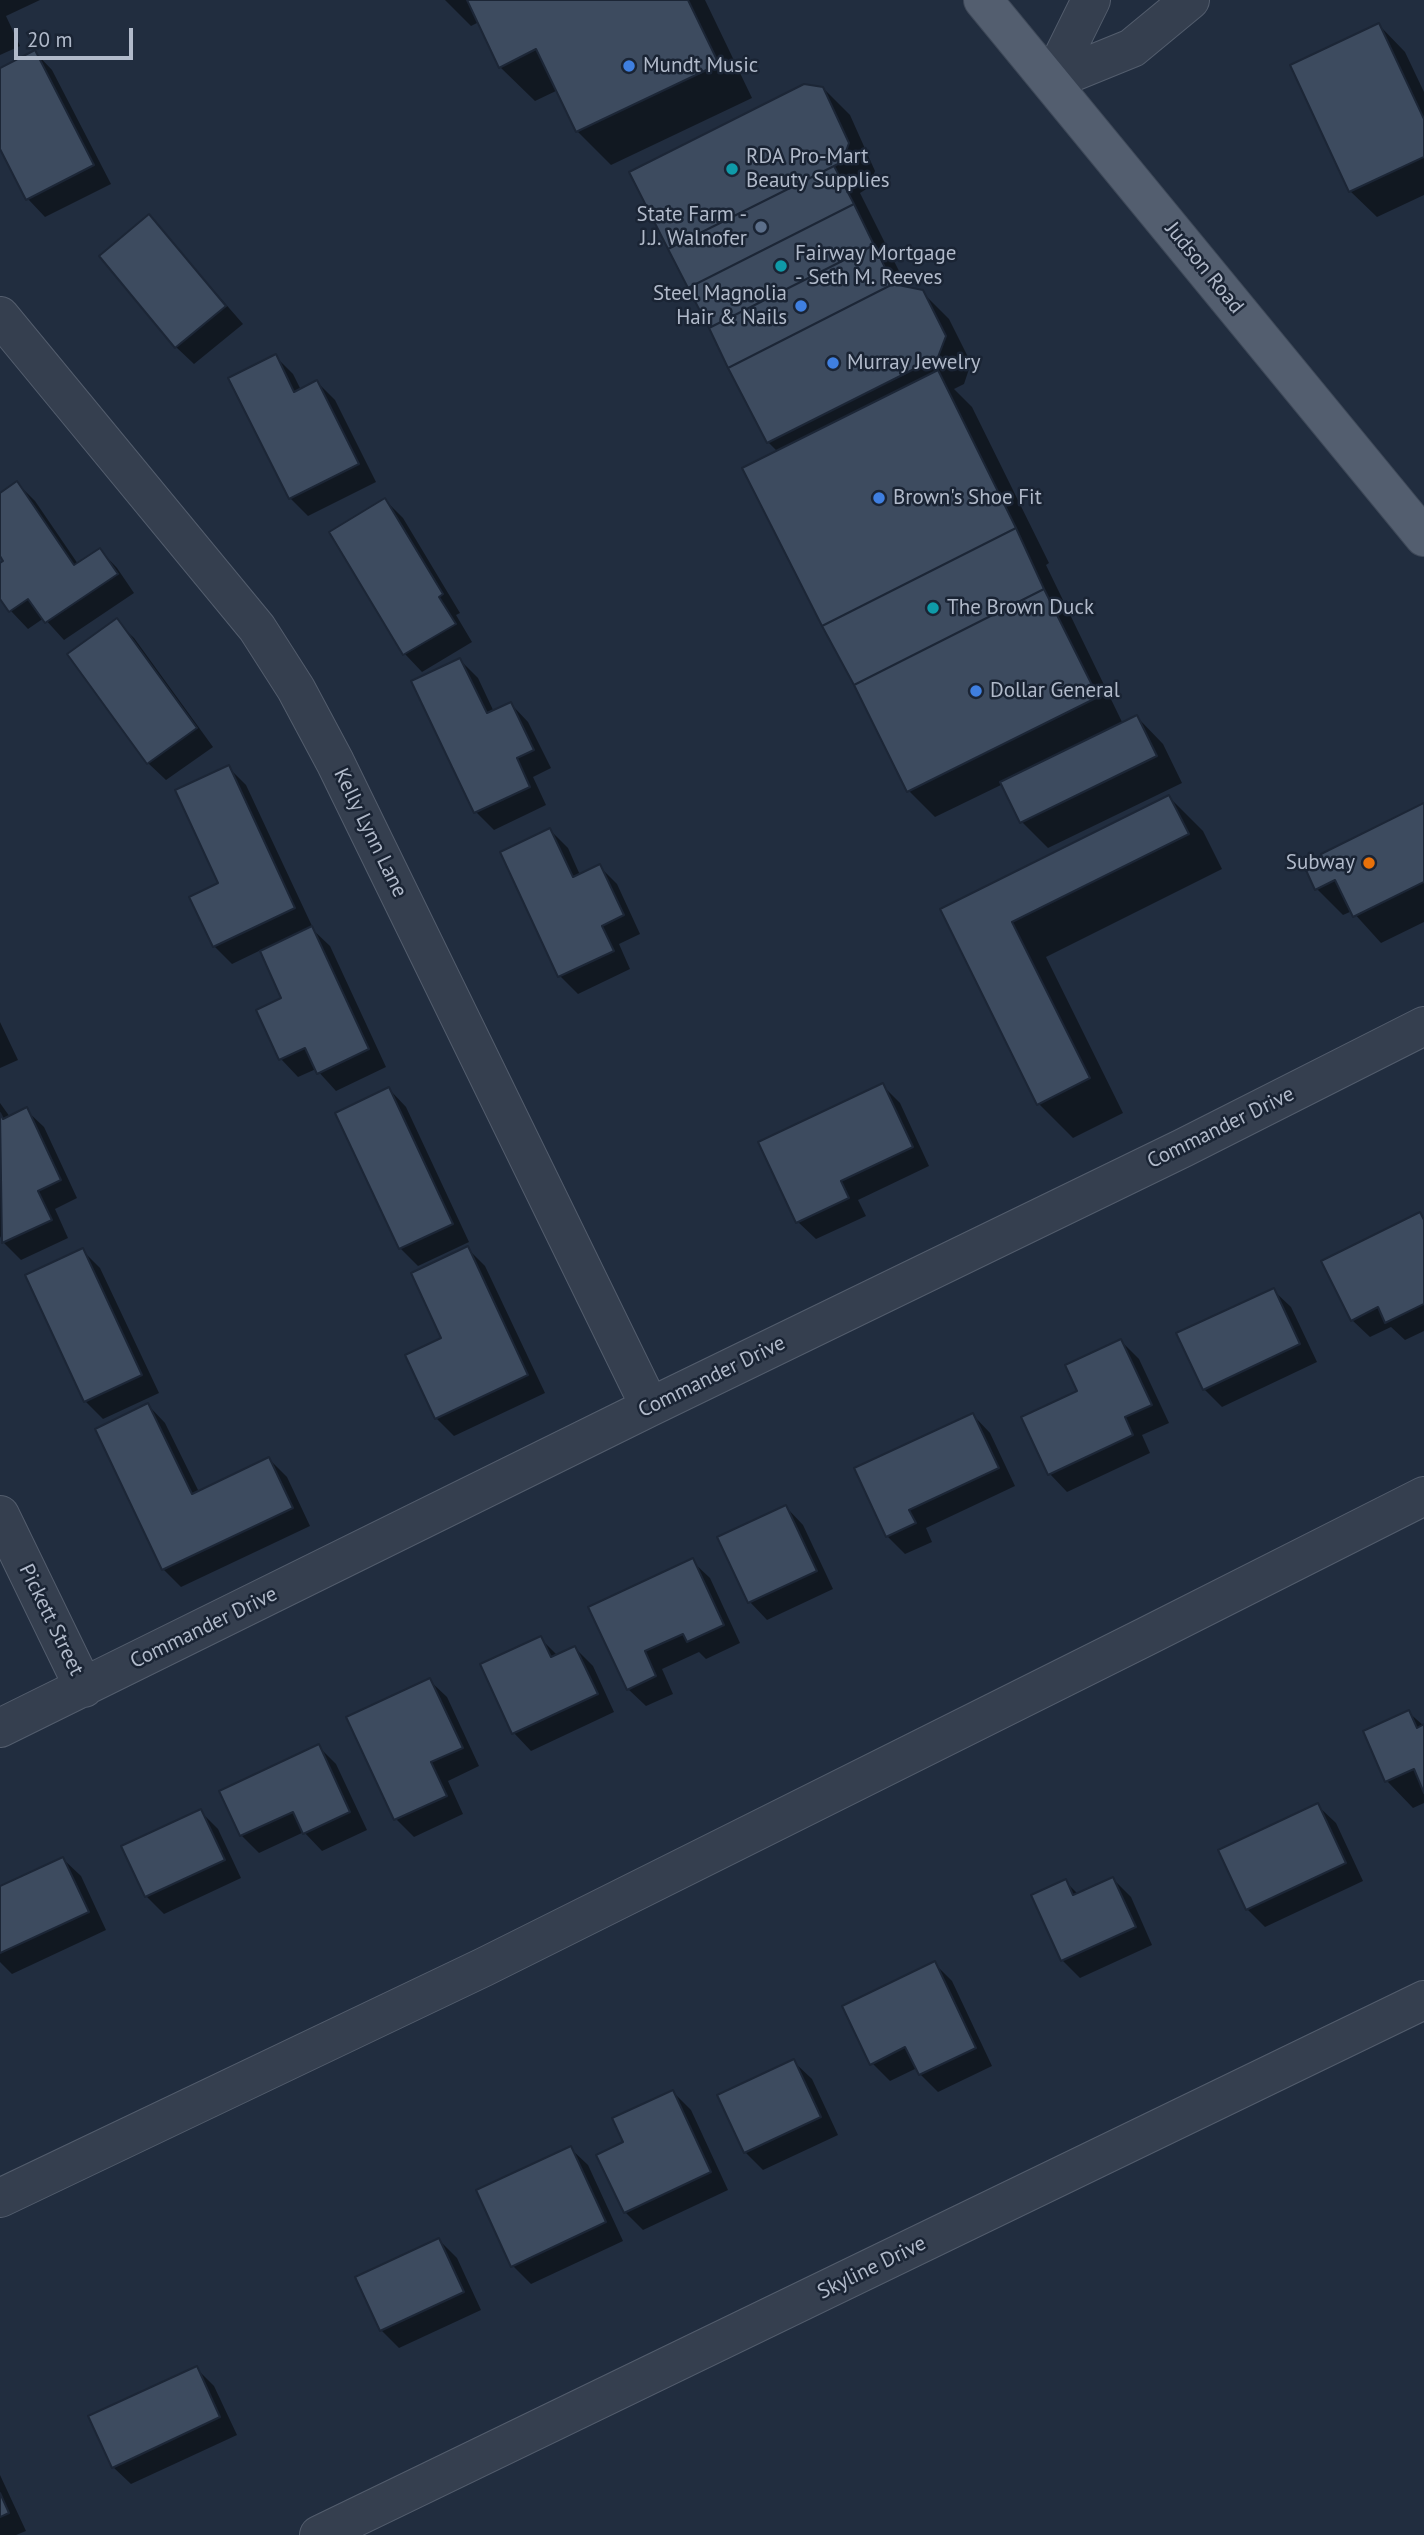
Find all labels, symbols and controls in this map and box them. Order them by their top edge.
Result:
scale bar [18,14,136,58]
text: 20 m [27,26,73,53]
place label: Mundt Music [643,53,758,79]
marker: Mundt Music [621,58,637,74]
place label: RDA Pro-Mart Beauty Supplies [746,144,890,194]
marker: RDA Pro-Mart Beauty Supplies [724,161,740,177]
place label: State Farm - J.J. Walnofer [637,202,747,252]
street label: Judson Road [1159,217,1249,319]
marker: State Farm - J.J. Walnofer [753,219,769,235]
place label: Fairway Mortgage - Seth M. Reeves [795,241,956,291]
marker: Fairway Mortgage - Seth M. Reeves [773,258,789,274]
place label: Steel Magnolia Hair & Nails [653,281,787,331]
marker: Steel Magnolia Hair & Nails [793,298,809,314]
place label: Murray Jewelry [847,350,980,376]
marker: Murray Jewelry [825,355,841,371]
place label: Brown's Shoe Fit [893,485,1042,511]
marker: Brown's Shoe Fit [871,490,887,506]
place label: The Brown Duck [947,595,1094,621]
marker: The Brown Duck [925,600,941,616]
place label: Dollar General [990,678,1120,704]
marker: Dollar General [968,683,984,699]
street label: Kelly Lynn Lane [328,764,412,902]
place label: Subway [1286,850,1355,876]
marker: Subway [1361,855,1377,871]
street label: Commander Drive [1143,1082,1299,1174]
street label: Commander Drive [634,1331,790,1423]
street label: Pickett Street [13,1560,89,1680]
street label: Commander Drive [126,1582,282,1674]
street label: Skyline Drive [814,2231,930,2305]

